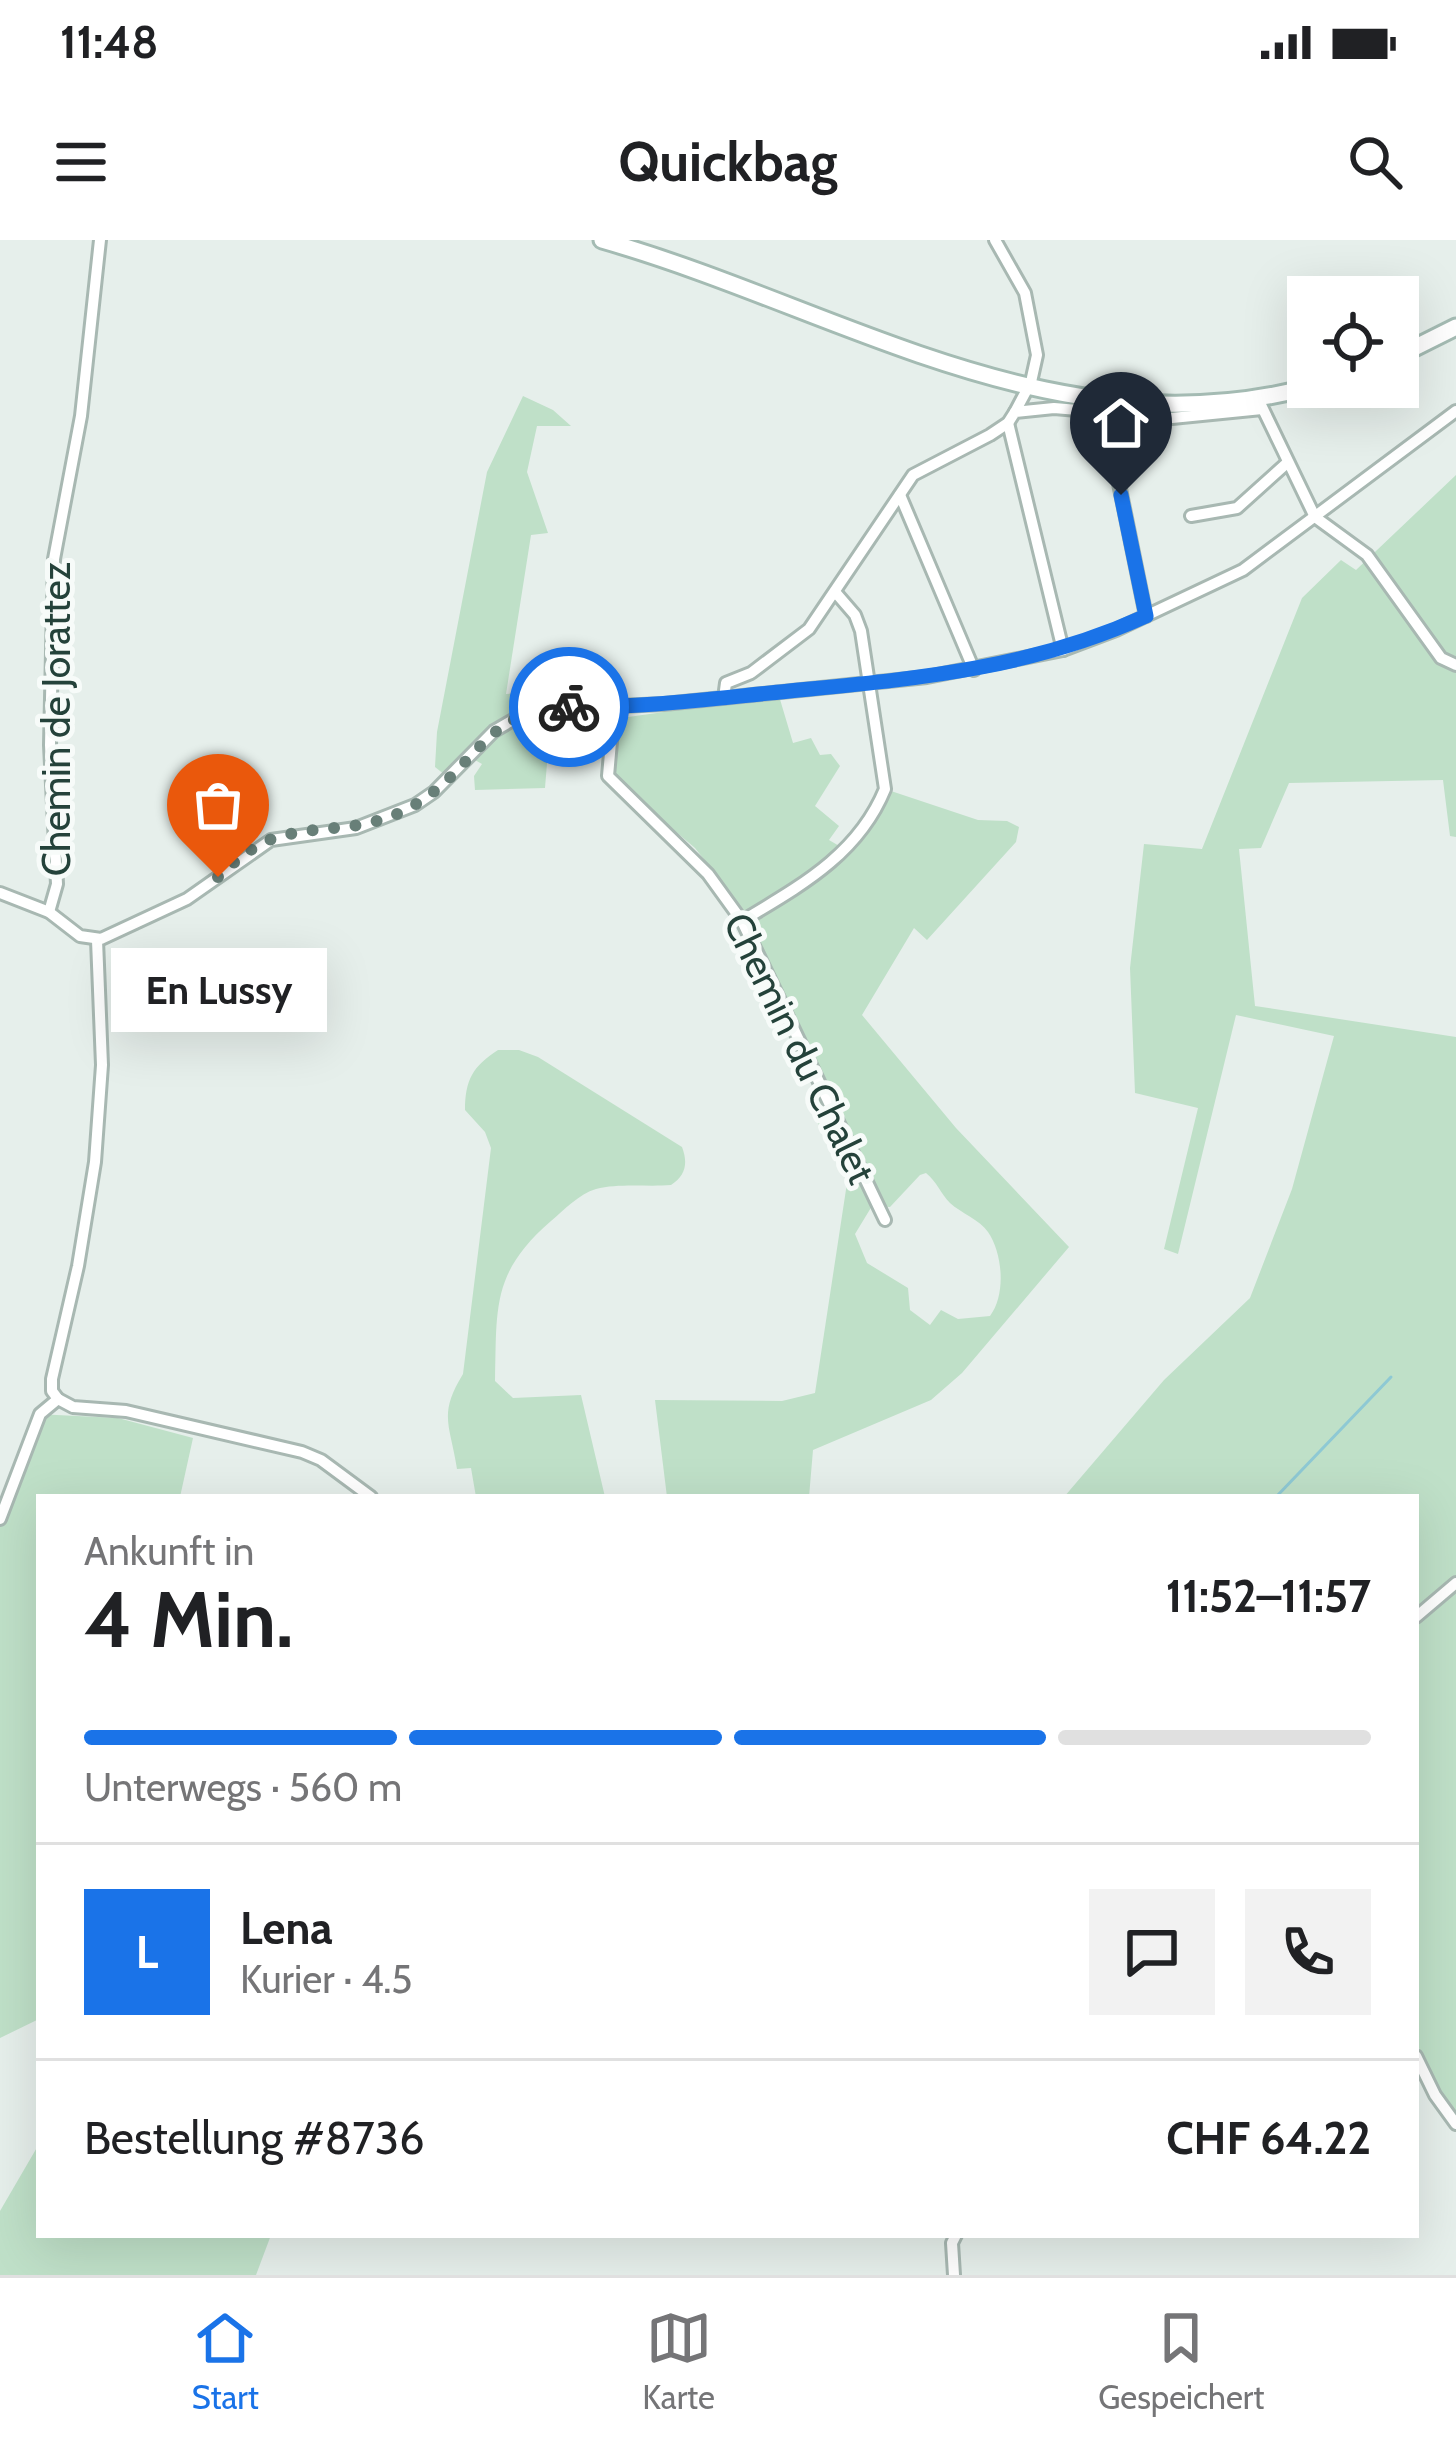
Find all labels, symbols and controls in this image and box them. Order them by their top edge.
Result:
text: 11:48 [60,15,158,69]
icon: menu [48,129,114,195]
text: Quickbag [618,129,838,195]
icon: search [1342,129,1408,195]
map controls [1287,276,1419,408]
button: locate [1287,276,1419,408]
pin [1070,372,1172,495]
icon: home [1088,390,1154,456]
street label: Chemin de Jorattez [32,562,80,876]
courier [509,647,629,767]
icon: bike [536,674,602,740]
pin [167,754,269,877]
icon: bag [185,772,251,838]
street label: Chemin du Chalet [714,905,886,1191]
callout: En Lussy [110,949,326,1033]
text: En Lussy [146,966,292,1014]
text: Ankunft in [84,1527,254,1575]
text: 11:52–11:57 [1166,1569,1371,1623]
text: 4 Min. [84,1572,293,1667]
text: Unterwegs · 560 m [84,1763,402,1811]
button: chat [1089,1889,1215,2015]
button: phone [1245,1889,1371,2015]
text: Lena [240,1901,333,1955]
text: L [136,1925,158,1979]
text: Kurier · 4.5 [240,1955,412,2003]
text: Bestellung #8736 [84,2111,425,2165]
text: CHF 64.22 [1166,2111,1371,2165]
tab: Start [192,2305,259,2417]
tab: Karte [642,2305,715,2417]
tab: Gespeichert [1098,2305,1264,2417]

